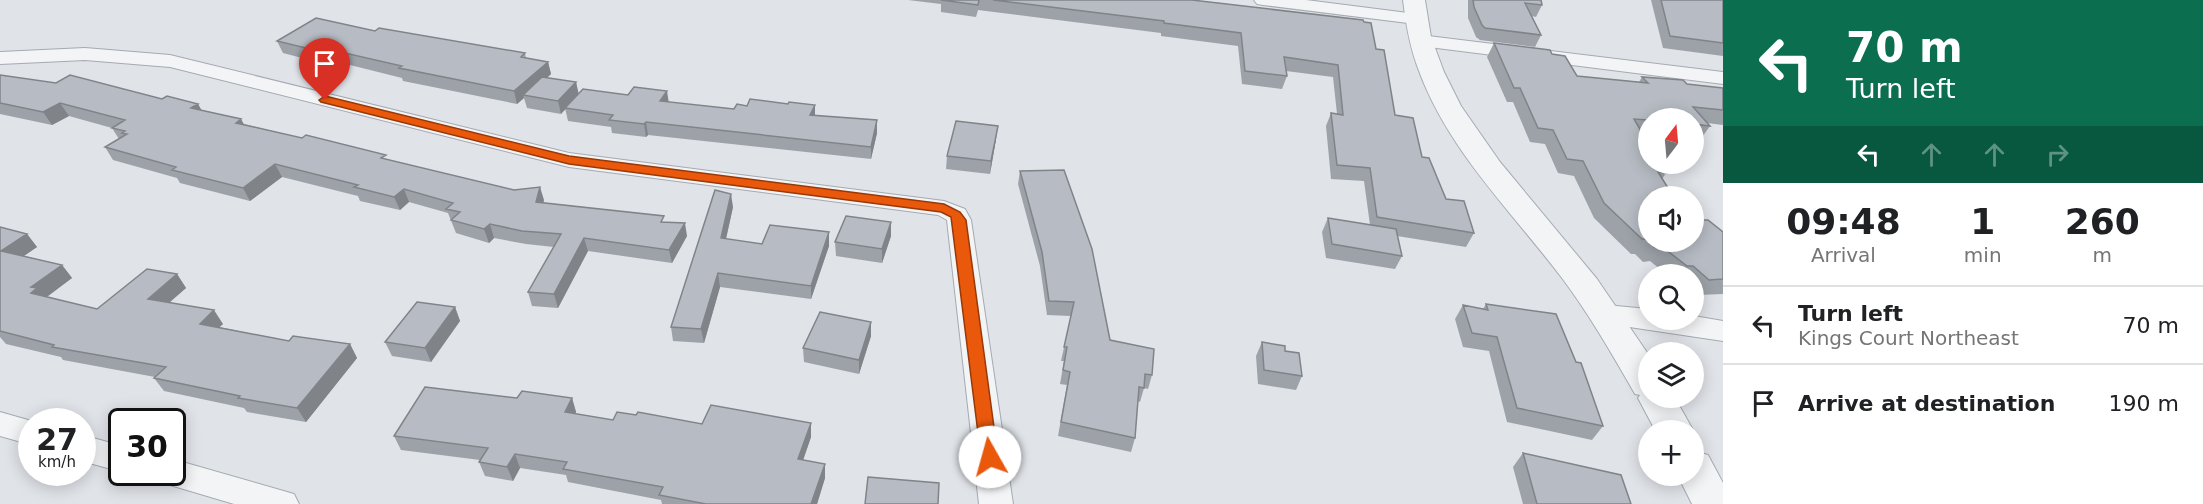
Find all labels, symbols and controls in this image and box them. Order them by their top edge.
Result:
text: 70 m [1846,23,1963,72]
icon: left [1747,24,1825,102]
pin [299,38,350,100]
icon: arrive [308,47,341,80]
text: Turn left [1846,73,1956,104]
north arrow [1638,108,1704,174]
map controls [1638,108,1704,486]
icon: left [1852,138,1885,171]
icon: ahead [1915,138,1948,171]
icon: ahead [1978,138,2011,171]
icon: right [2041,138,2074,171]
button: sound [1638,186,1704,252]
text: 09:48 [1786,201,1901,242]
text: 1 [1970,201,1995,242]
text: 260 [2065,201,2140,242]
text: Arrival [1811,243,1876,267]
text: min [1964,243,2002,267]
text: m [2093,243,2112,267]
button: search [1638,264,1704,330]
text: Turn left [1798,301,1903,326]
icon: left [1747,309,1780,342]
text: 70 m [2123,313,2179,338]
text: Kings Court Northeast [1798,326,2019,350]
button: layers [1638,342,1704,408]
icon: arrive [1747,387,1780,420]
text: Arrive at destination [1798,391,2055,416]
text: 190 m [2109,391,2179,416]
speed limit sign: 30 [108,408,186,486]
button: + [1638,420,1704,486]
text: 27 [36,422,78,457]
position arrow [958,425,1022,489]
text: km/h [38,453,76,471]

